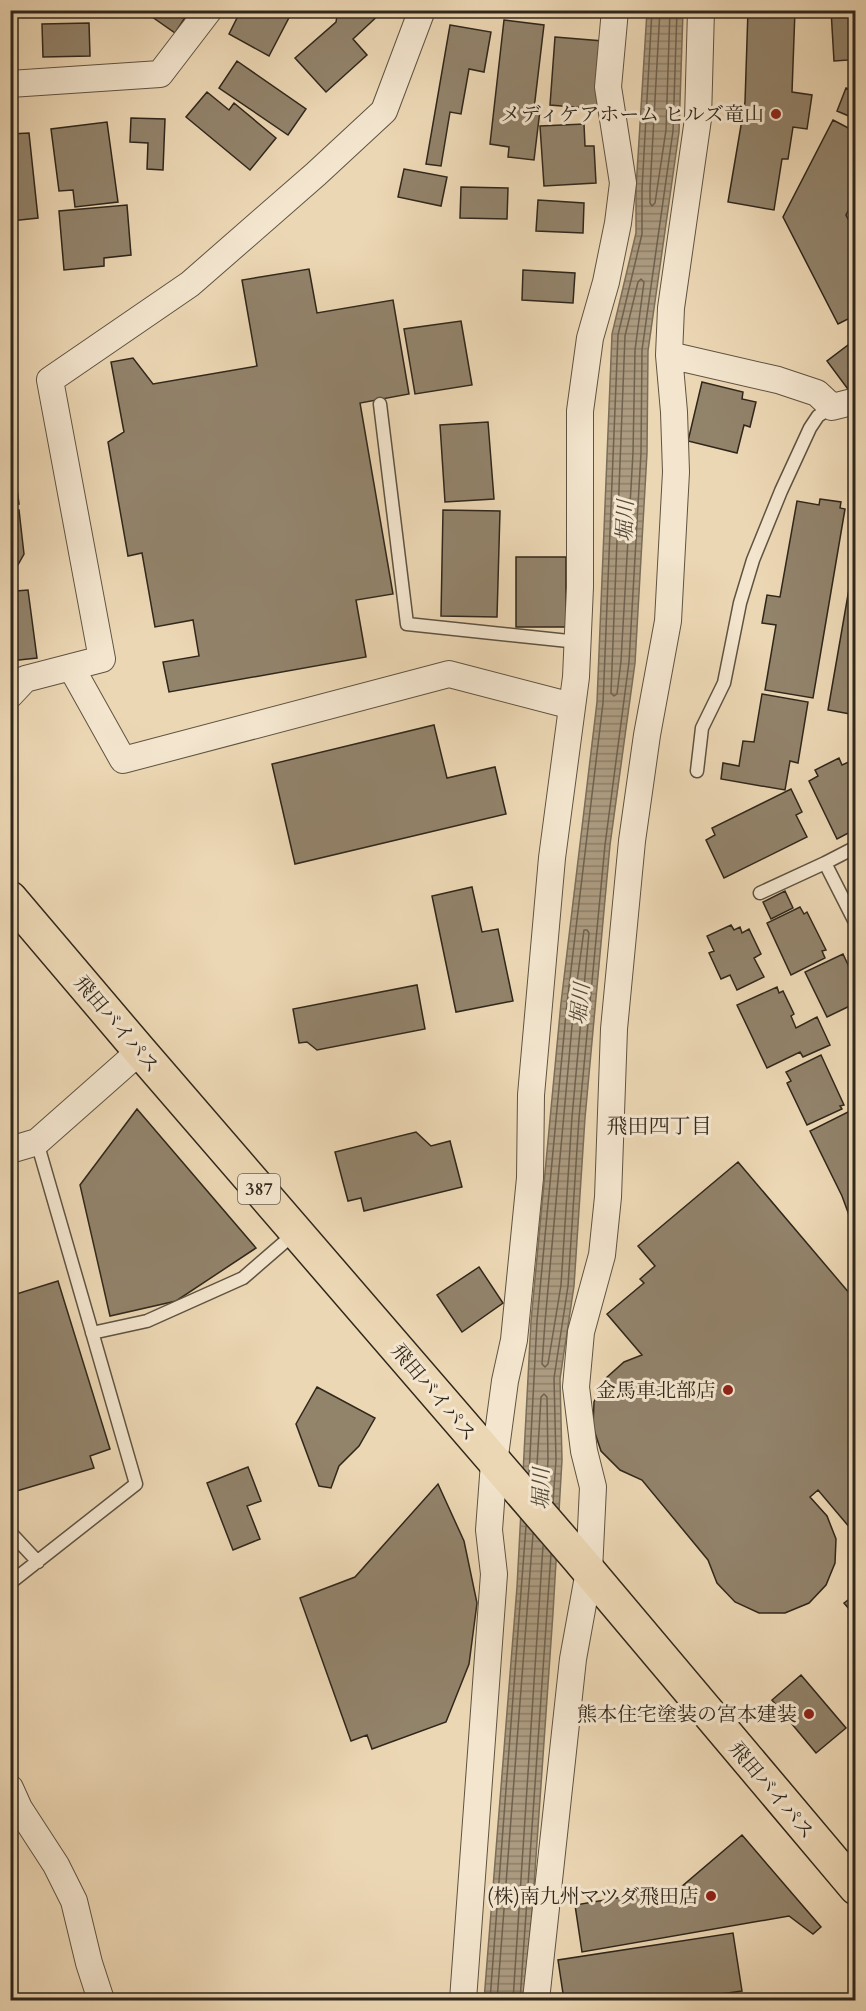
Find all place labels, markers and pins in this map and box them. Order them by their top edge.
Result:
place label: メディケアホーム ヒルズ竜山 [501,101,764,128]
marker: メディケアホーム ヒルズ竜山 [769,107,783,121]
place label: 金馬車北部店 [596,1377,716,1404]
marker: 金馬車北部店 [721,1383,735,1397]
place label: 熊本住宅塗装の宮本建装 [577,1701,797,1728]
marker: 熊本住宅塗装の宮本建装 [802,1707,816,1721]
place label: (株)南九州マツダ飛田店 [487,1883,699,1910]
marker: (株)南九州マツダ飛田店 [704,1889,718,1903]

